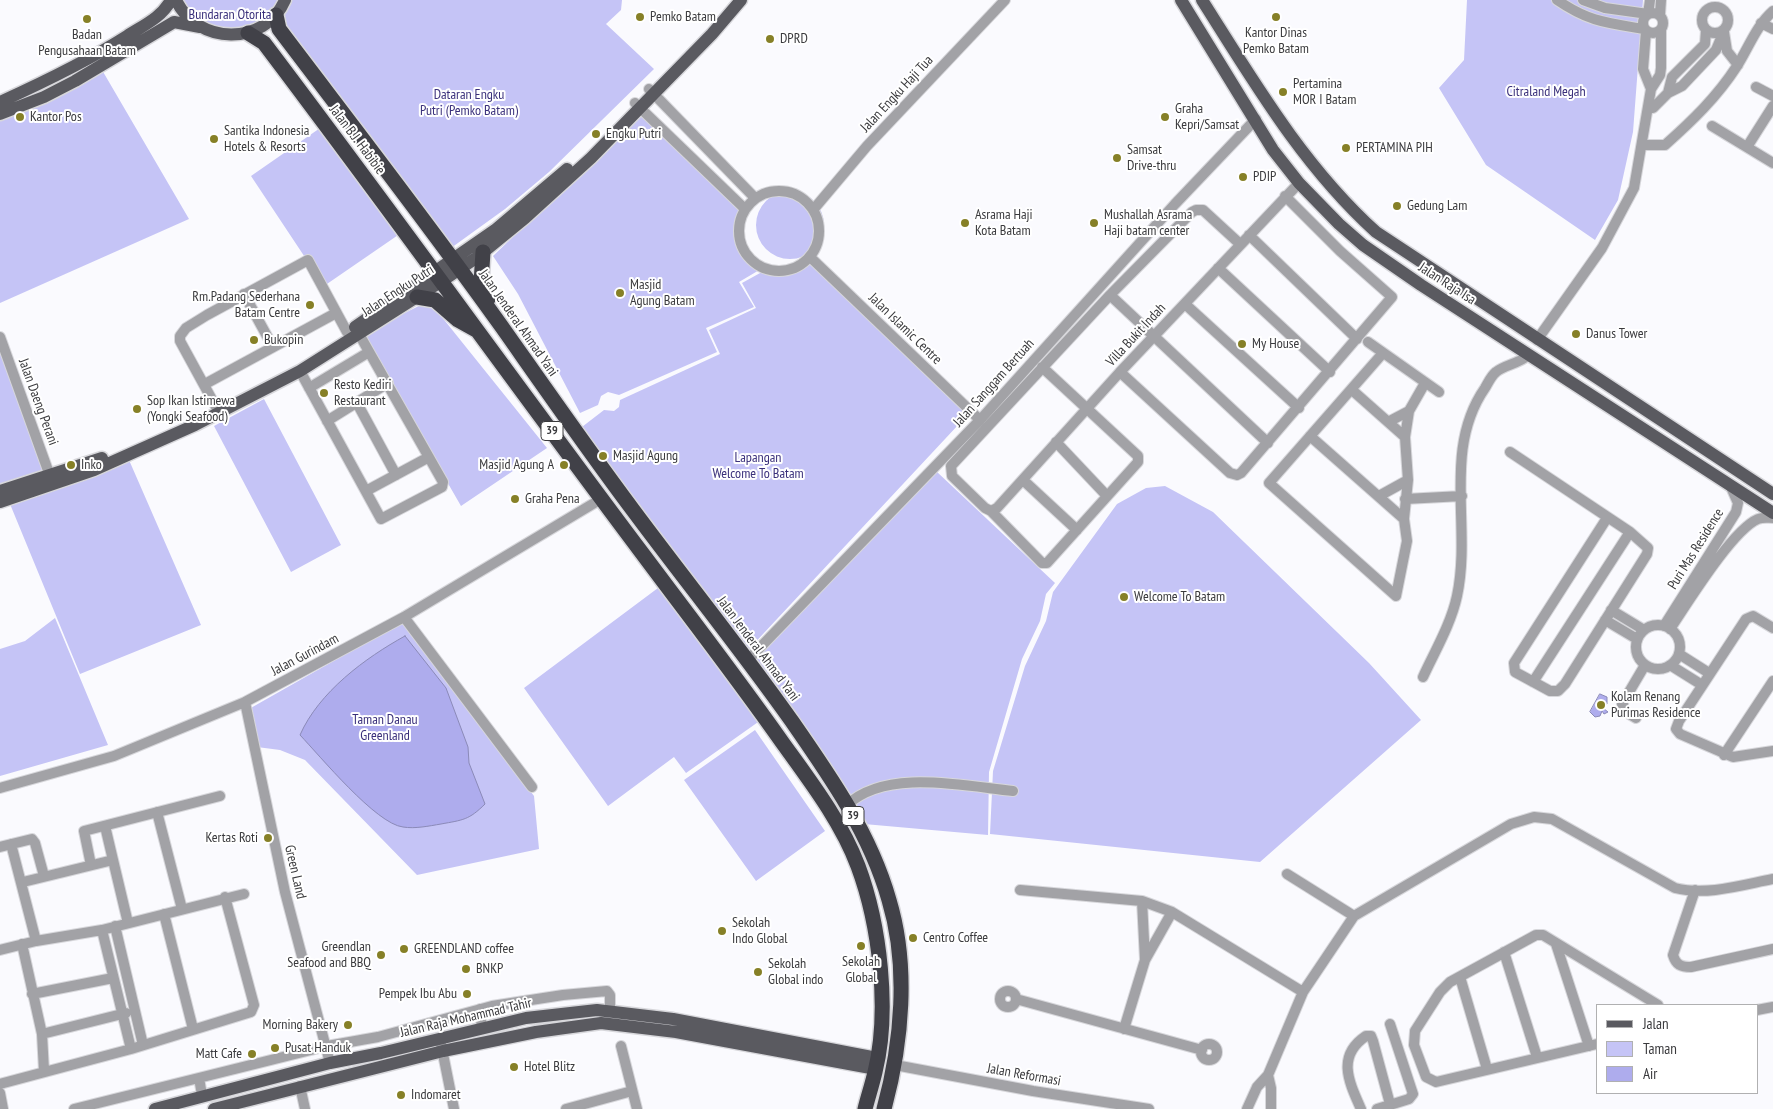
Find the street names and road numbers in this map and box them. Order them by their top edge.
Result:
street label: Jalan Engku Haji Tua [857,52,937,136]
street label: Jalan B.J. Habibie [326,102,388,178]
street label: Jalan Raja Isa [1415,259,1479,309]
street label: Jalan Engku Putri [359,262,437,320]
street label: Jalan Jenderal Ahmad Yani [475,266,561,380]
street label: Jalan Islamic Centre [865,290,945,368]
street label: Villa Bukit Indah [1103,300,1169,370]
street label: Jalan Sanggam Bertuah [950,336,1038,430]
street label: Jalan Daeng Perani [15,356,61,448]
road number: 39 [541,422,563,441]
street label: Puri Mas Residence [1664,505,1728,593]
street label: Jalan Jenderal Ahmad Yani [713,593,803,705]
street label: Jalan Gurindam [269,630,341,680]
road number: 39 [842,806,864,826]
street label: Green Land [281,843,309,901]
street label: Jalan Raja Mohammad Tahir [399,995,533,1041]
street label: Jalan Reformasi [986,1060,1062,1090]

